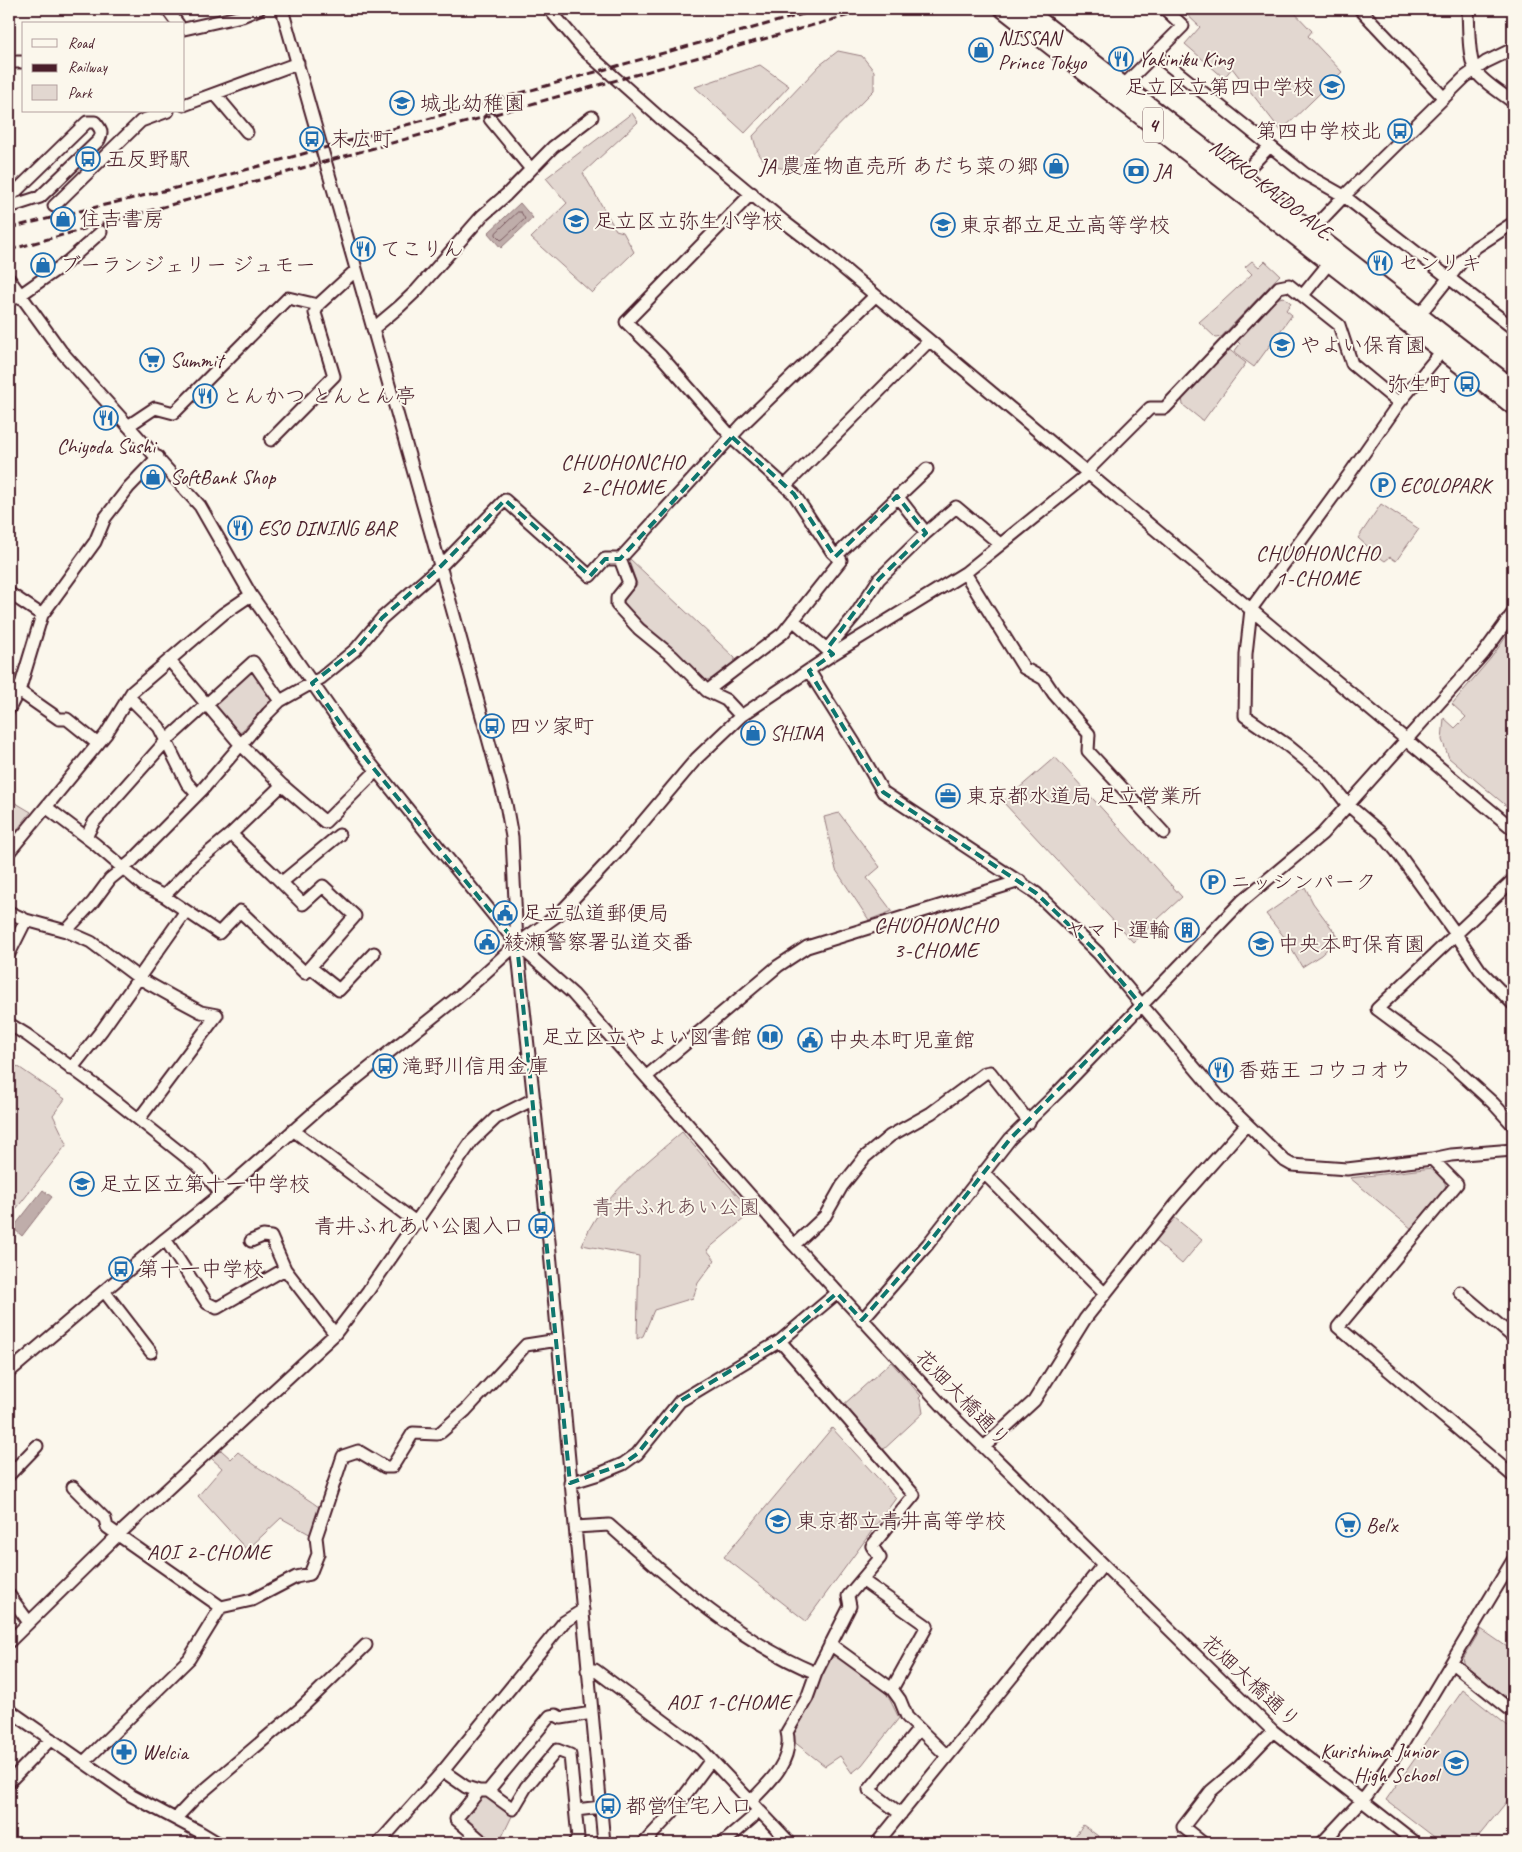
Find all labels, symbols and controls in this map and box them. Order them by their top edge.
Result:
legend [22,22,185,112]
place label: NISSAN Prince Tokyo [998,25,1088,75]
text: Road [68,34,95,53]
shop icon: NISSAN Prince Tokyo [968,37,994,63]
restaurant icon: Yakiniku King [1108,46,1134,72]
place label: Yakiniku King [1138,46,1235,72]
text: Railway [68,58,109,77]
place label: 足立区立第四中学校 [1125,74,1314,100]
school or university icon: 足立区立第四中学校 [1319,74,1345,100]
text: Park [68,84,93,103]
school or university icon: 城北幼稚園 [389,90,415,116]
place label: 城北幼稚園 [420,90,525,116]
road number: 4 [1143,108,1163,142]
place label: 第四中学校北 [1256,118,1382,144]
bus stop icon: 第四中学校北 [1387,118,1413,144]
bus stop icon: 末広町 [299,126,325,152]
place label: 末広町 [330,126,393,152]
street label: NIKKO-KAIDO AVE. [1204,133,1340,247]
bus stop icon: 五反野駅 [75,146,101,172]
place label: 五反野駅 [106,146,190,172]
place label: JA 農産物直売所 あだち菜の郷 [758,153,1038,179]
shop icon: JA 農産物直売所 あだち菜の郷 [1043,153,1069,179]
bank icon: JA [1123,158,1149,184]
place label: JA [1153,158,1172,184]
shop icon: 住吉書房 [50,206,76,232]
place label: 住吉書房 [80,206,164,232]
school or university icon: 足立区立弥生小学校 [563,208,589,234]
place label: 足立区立弥生小学校 [594,208,783,234]
school or university icon: 東京都立足立高等学校 [930,212,956,238]
place label: 東京都立足立高等学校 [960,212,1170,238]
restaurant icon: てこりん [350,236,376,262]
place label: てこりん [380,236,464,262]
restaurant icon: センリキ [1367,250,1393,276]
place label: センリキ [1398,250,1482,276]
shop icon: ブーランジェリー ジュモー [30,252,56,278]
place label: ブーランジェリー ジュモー [60,252,316,278]
school or university icon: やよい保育園 [1269,332,1295,358]
place label: やよい保育園 [1300,332,1426,358]
supermarket icon: Summit [139,347,165,373]
place label: Summit [170,347,226,373]
place label: 弥生町 [1387,371,1450,397]
bus stop icon: 弥生町 [1454,371,1480,397]
restaurant icon: とんかつ とんとん亭 [192,383,218,409]
place label: とんかつ とんとん亭 [222,383,416,409]
restaurant icon: Chiyoda Sushi [93,405,119,431]
place label: Chiyoda Sushi [57,433,158,459]
district label: CHUOHONCHO 2-CHOME [561,448,686,501]
shop icon: SoftBank Shop [140,464,166,490]
place label: SoftBank Shop [170,464,277,490]
parking icon: ECOLOPARK [1370,472,1396,498]
place label: ECOLOPARK [1400,472,1494,498]
restaurant icon: ESO DINING BAR [227,515,253,541]
place label: ESO DINING BAR [258,515,399,541]
district label: CHUOHONCHO 1-CHOME [1256,539,1381,592]
bus stop icon: 四ツ家町 [479,713,505,739]
place label: 四ツ家町 [510,713,594,739]
shop icon: SHINA [740,720,766,746]
place label: SHINA [770,720,823,746]
office icon: 東京都水道局 足立営業所 [935,783,961,809]
place label: 東京都水道局 足立営業所 [966,783,1202,809]
parking icon: ニッシンパーク [1200,869,1226,895]
place label: ニッシンパーク [1230,869,1376,895]
public building icon: 足立弘道郵便局 [492,900,518,926]
place label: 足立弘道郵便局 [522,900,669,926]
district label: CHUOHONCHO 3-CHOME [874,911,999,964]
place label: ヤマト運輸 [1065,917,1170,943]
building icon: ヤマト運輸 [1174,917,1200,943]
public building icon: 綾瀬警察署弘道交番 [474,929,500,955]
place label: 綾瀬警察署弘道交番 [504,929,693,955]
school or university icon: 中央本町保育園 [1248,931,1274,957]
place label: 中央本町保育園 [1278,931,1425,957]
place label: 足立区立やよい図書館 [542,1024,752,1050]
library icon: 足立区立やよい図書館 [757,1024,783,1050]
public building icon: 中央本町児童館 [797,1027,823,1053]
place label: 中央本町児童館 [828,1027,975,1053]
bus stop icon: 滝野川信用金庫 [372,1053,398,1079]
place label: 滝野川信用金庫 [402,1053,549,1079]
restaurant icon: 香菇王 コウコオウ [1208,1057,1234,1083]
place label: 香菇王 コウコオウ [1238,1057,1411,1083]
school or university icon: 足立区立第十一中学校 [69,1171,95,1197]
place label: 足立区立第十一中学校 [100,1171,310,1197]
park label: 青井ふれあい公園 [592,1194,760,1220]
place label: 青井ふれあい公園入口 [314,1213,524,1239]
bus stop icon: 青井ふれあい公園入口 [528,1213,554,1239]
bus stop icon: 第十一中学校 [108,1256,134,1282]
place label: 第十一中学校 [138,1256,264,1282]
street label: 花畑大橋通り [910,1344,1016,1452]
school or university icon: 東京都立青井高等学校 [765,1508,791,1534]
place label: 東京都立青井高等学校 [796,1508,1006,1534]
supermarket icon: Bel'x [1335,1512,1361,1538]
place label: Bel'x [1366,1512,1399,1538]
district label: AOI 2-CHOME [147,1538,274,1566]
street label: 花畑大橋通り [1196,1629,1306,1733]
district label: AOI 1-CHOME [667,1688,794,1716]
place label: Kurishima Junior High School [1320,1738,1441,1788]
pharmacy icon: Welcia [111,1739,137,1765]
place label: Welcia [142,1739,190,1765]
school or university icon: Kurishima Junior High School [1443,1750,1469,1776]
bus stop icon: 都営住宅入口 [595,1793,621,1819]
place label: 都営住宅入口 [626,1793,752,1819]

